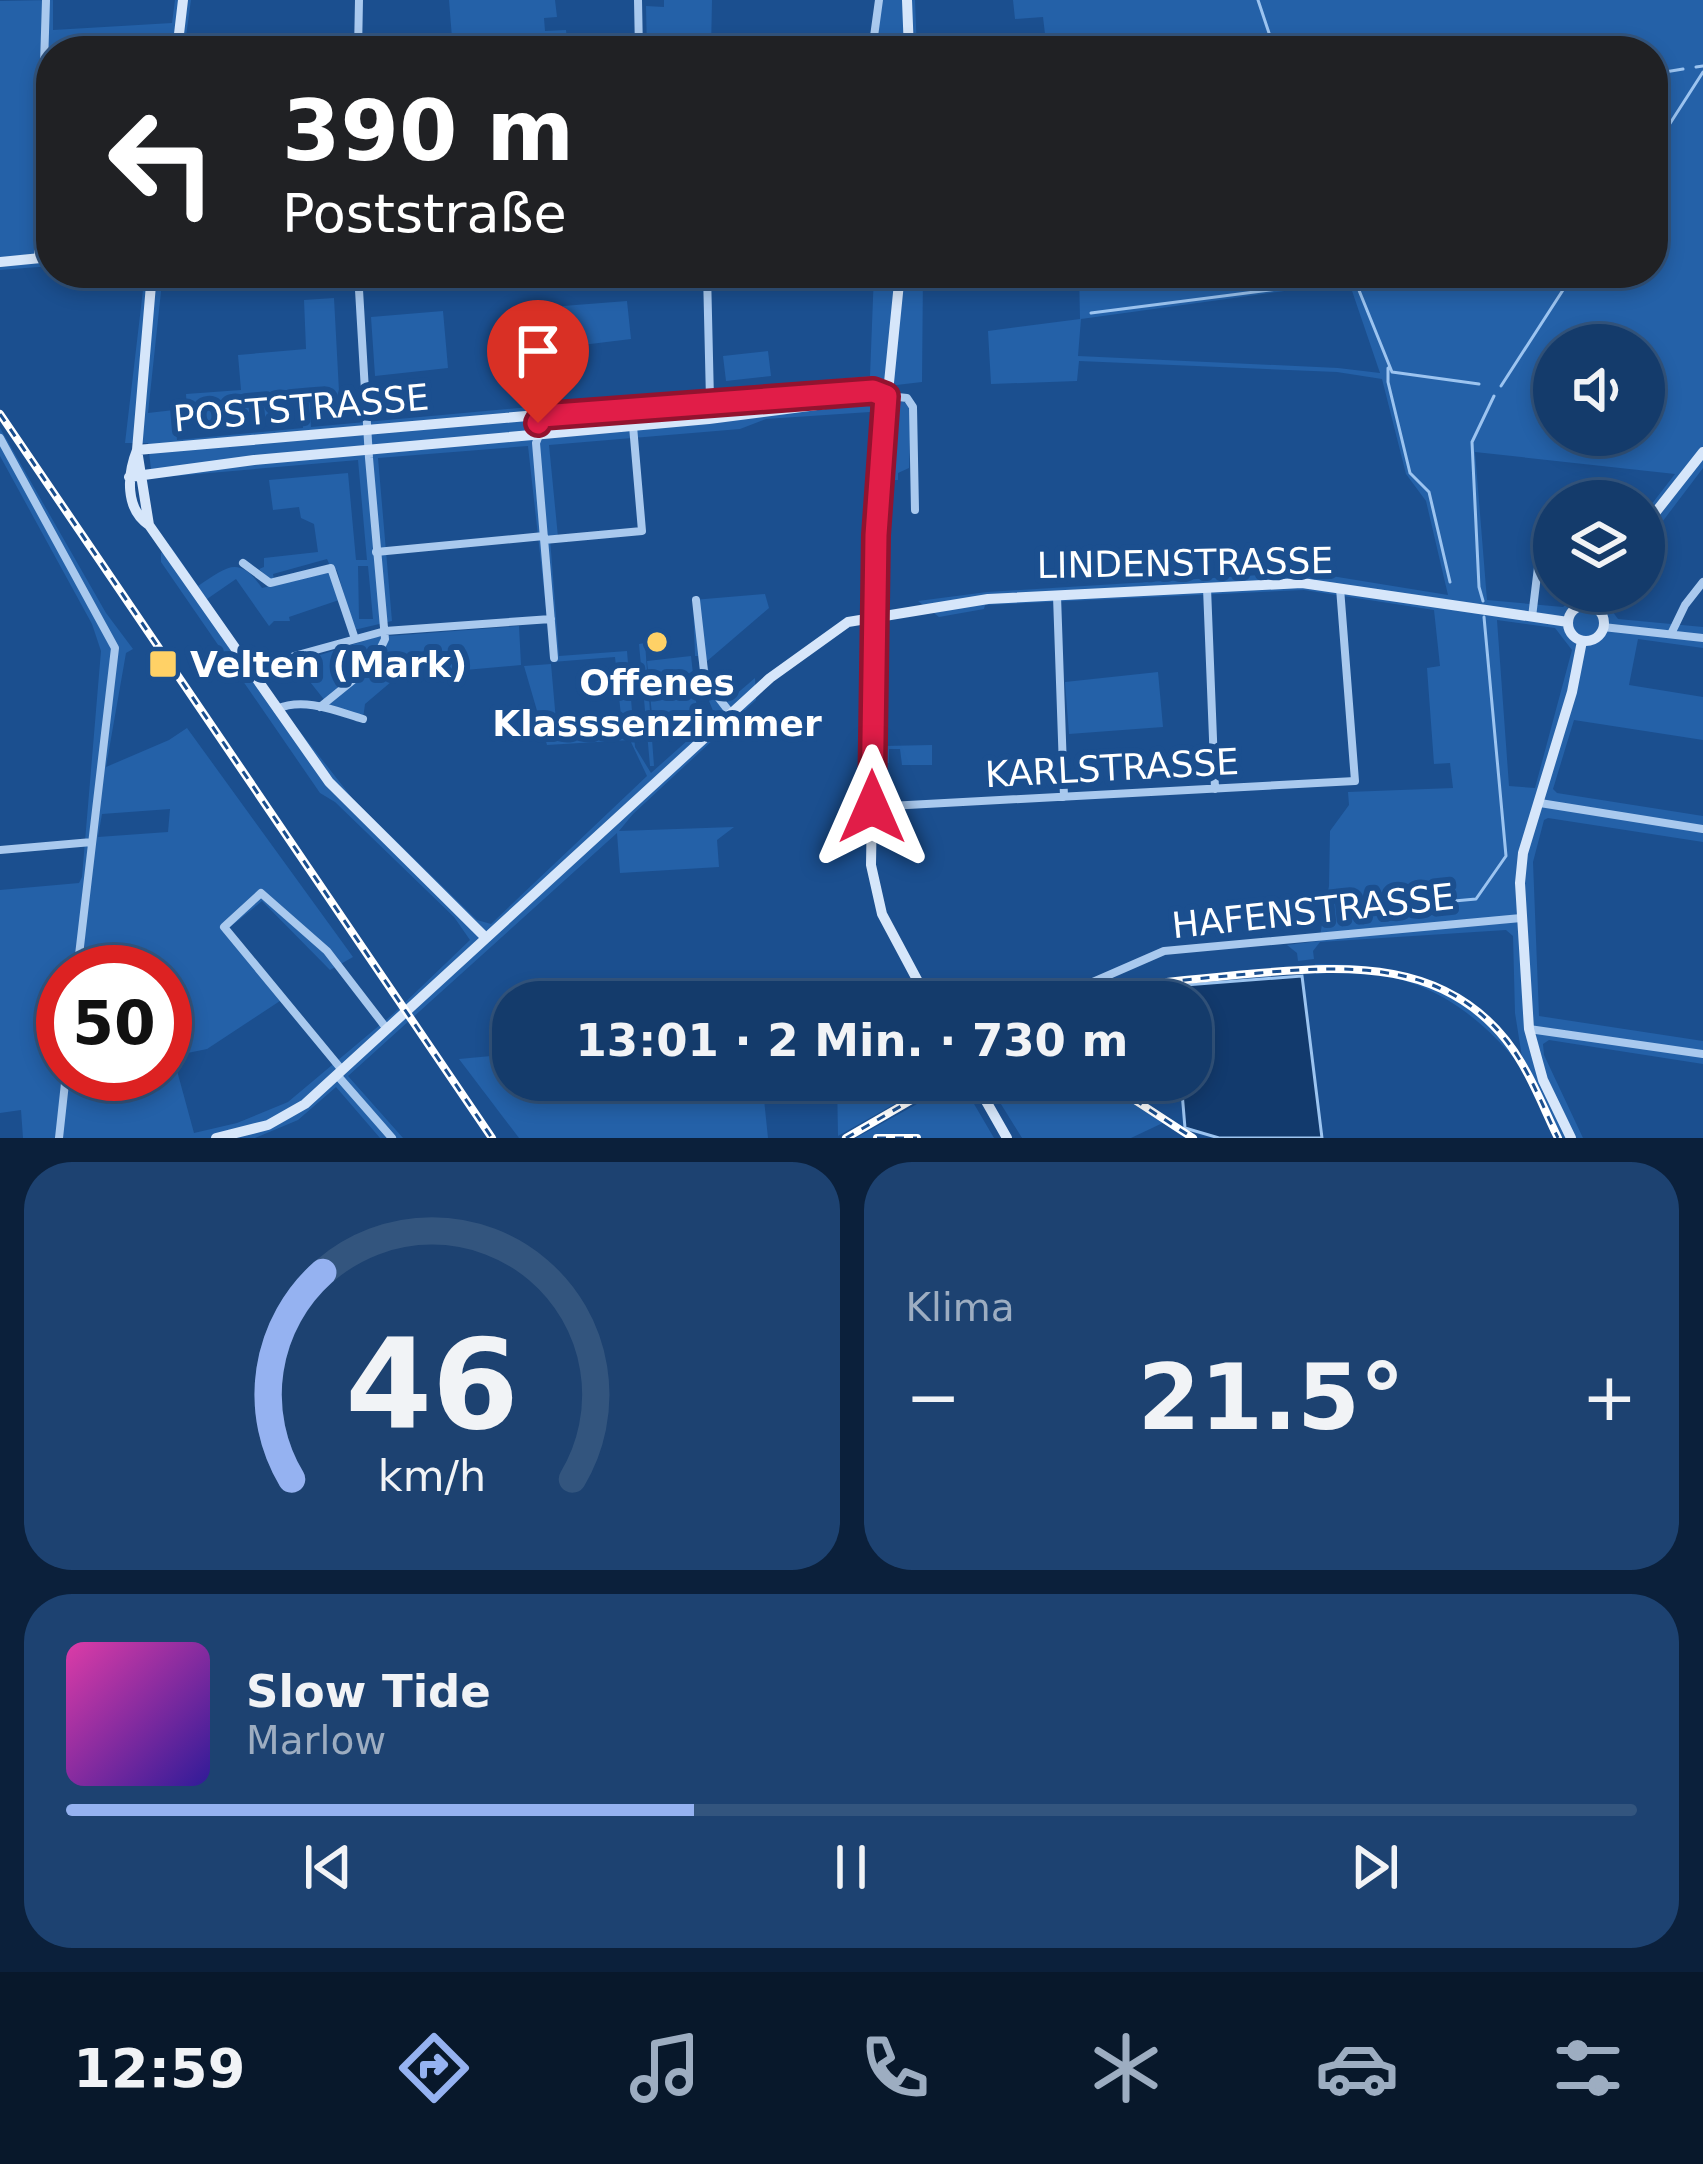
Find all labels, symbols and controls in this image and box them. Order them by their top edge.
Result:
text: 390 m [282,82,574,180]
icon: left [84,84,240,240]
text: Poststraße [282,182,567,245]
pin [487,300,589,423]
icon: arrive [505,318,571,384]
map controls [1533,324,1665,612]
button: sound [1533,324,1665,456]
street label: POSTSTRASSE [172,376,430,440]
button: layers [1533,480,1665,612]
street label: LINDENSTRASSE [1036,540,1334,586]
marker: Offenes Klasssenzimmer [644,629,670,655]
place label: Velten (Mark) [190,644,467,685]
marker: Velten (Mark) [147,648,179,680]
place label: Offenes Klasssenzimmer [492,662,822,744]
street label: KARLSTRASSE [984,741,1240,795]
position arrow [809,744,935,870]
street label: HAFENSTRASSE [1170,876,1456,946]
speed limit sign: 50 [36,945,192,1101]
text: 13:01 · 2 Min. · 730 m [576,1014,1128,1067]
text: Klima [906,1285,1015,1330]
text: 46 [345,1312,519,1457]
text: 21.5° [1138,1345,1405,1450]
text: − [906,1359,961,1436]
text: + [1582,1359,1637,1436]
text: km/h [378,1451,486,1501]
text: Slow Tide [246,1665,491,1718]
text: Marlow [246,1718,386,1763]
icon: previous [295,1834,361,1900]
icon: pause [818,1834,884,1900]
icon: next [1342,1834,1408,1900]
icon: directions [392,2026,476,2110]
icon: music [623,2026,707,2110]
icon: phone [853,2026,937,2110]
icon: climate [1084,2026,1168,2110]
icon: car [1315,2026,1399,2110]
icon: filters [1546,2026,1630,2110]
text: 12:59 [73,2037,245,2100]

